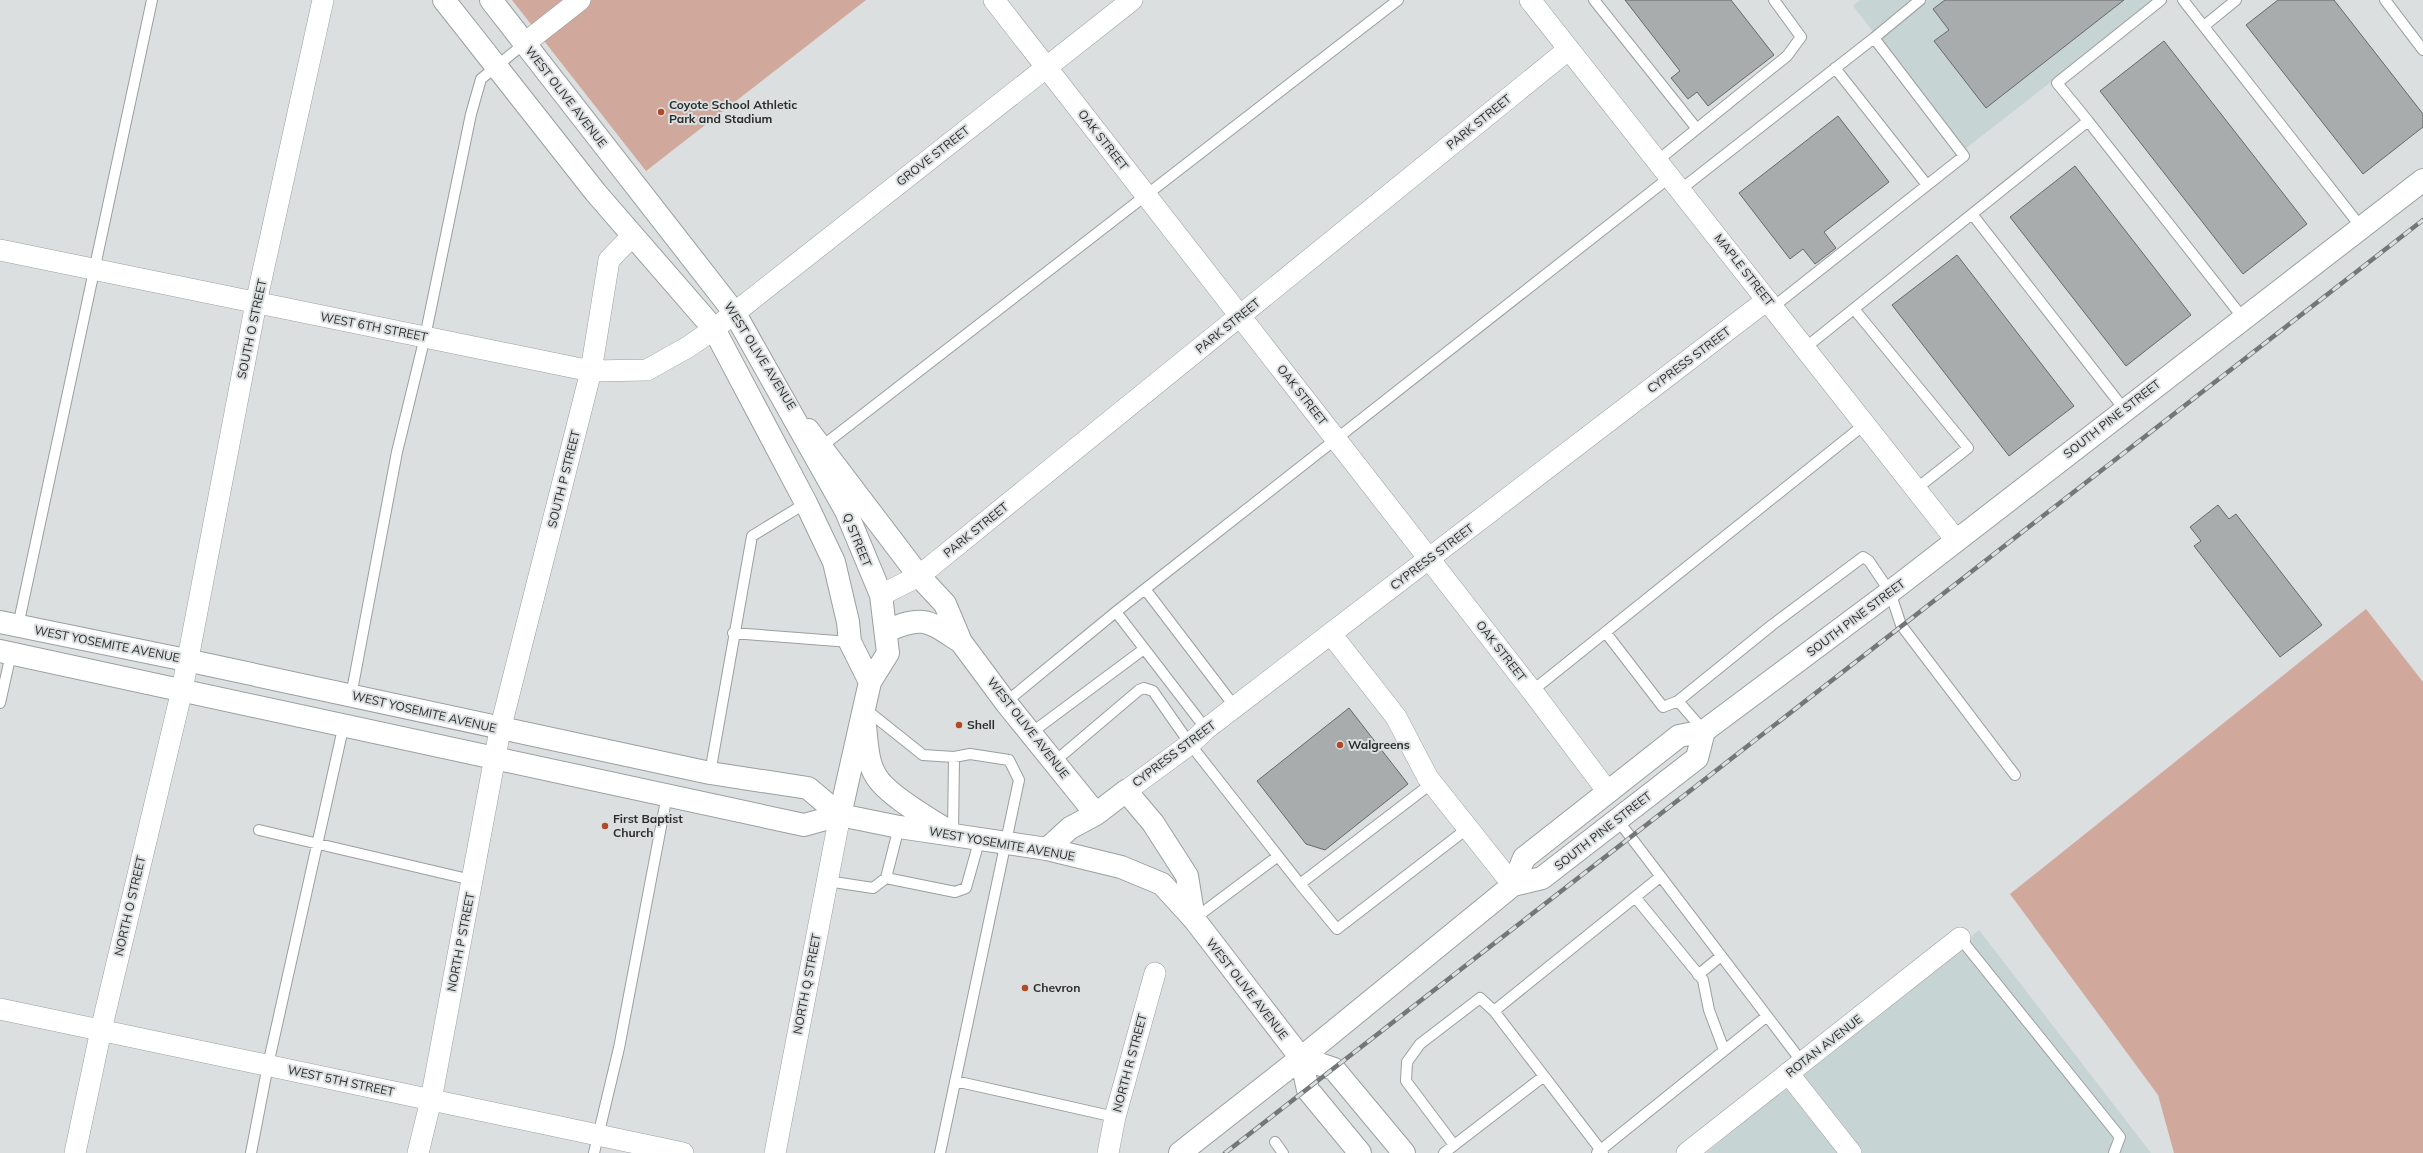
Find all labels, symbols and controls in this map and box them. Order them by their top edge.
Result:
street label: WEST OLIVE AVENUE [522,43,610,150]
street label: PARK STREET [1443,90,1515,152]
place label: Coyote School Athletic Park and Stadium [669,97,797,126]
street label: OAK STREET [1075,106,1132,174]
marker: Coyote School Athletic Park and Stadium [656,107,666,117]
street label: GROVE STREET [893,122,973,189]
street label: MAPLE STREET [1711,231,1778,309]
street label: SOUTH O STREET [234,277,270,380]
street label: PARK STREET [1192,294,1264,356]
street label: WEST OLIVE AVENUE [721,299,800,412]
street label: WEST 6TH STREET [319,309,430,344]
street label: CYPRESS STREET [1644,323,1734,396]
street label: OAK STREET [1274,361,1331,429]
street label: SOUTH PINE STREET [2060,376,2164,461]
street label: SOUTH P STREET [544,428,583,529]
street label: PARK STREET [940,498,1012,560]
street label: Q STREET [840,511,875,569]
street label: CYPRESS STREET [1387,520,1477,593]
street label: SOUTH PINE STREET [1804,575,1908,659]
street label: OAK STREET [1473,617,1530,685]
street label: WEST YOSEMITE AVENUE [33,622,181,665]
street label: WEST OLIVE AVENUE [984,674,1072,781]
street label: WEST YOSEMITE AVENUE [350,688,498,735]
place label: Shell [967,717,995,732]
street label: CYPRESS STREET [1129,717,1219,790]
marker: Shell [954,720,964,730]
place label: Walgreens [1348,737,1410,752]
marker: Walgreens [1335,740,1345,750]
street label: SOUTH PINE STREET [1551,788,1655,873]
place label: First Baptist Church [613,811,683,840]
marker: First Baptist Church [600,821,610,831]
street label: WEST YOSEMITE AVENUE [928,823,1076,864]
street label: NORTH O STREET [111,854,148,957]
street label: NORTH P STREET [444,890,478,993]
street label: NORTH Q STREET [789,932,824,1036]
street label: WEST OLIVE AVENUE [1203,935,1291,1042]
place label: Chevron [1033,980,1080,995]
marker: Chevron [1020,983,1030,993]
street label: NORTH R STREET [1109,1011,1150,1114]
street label: ROTAN AVENUE [1783,1011,1865,1080]
street label: WEST 5TH STREET [286,1062,397,1099]

